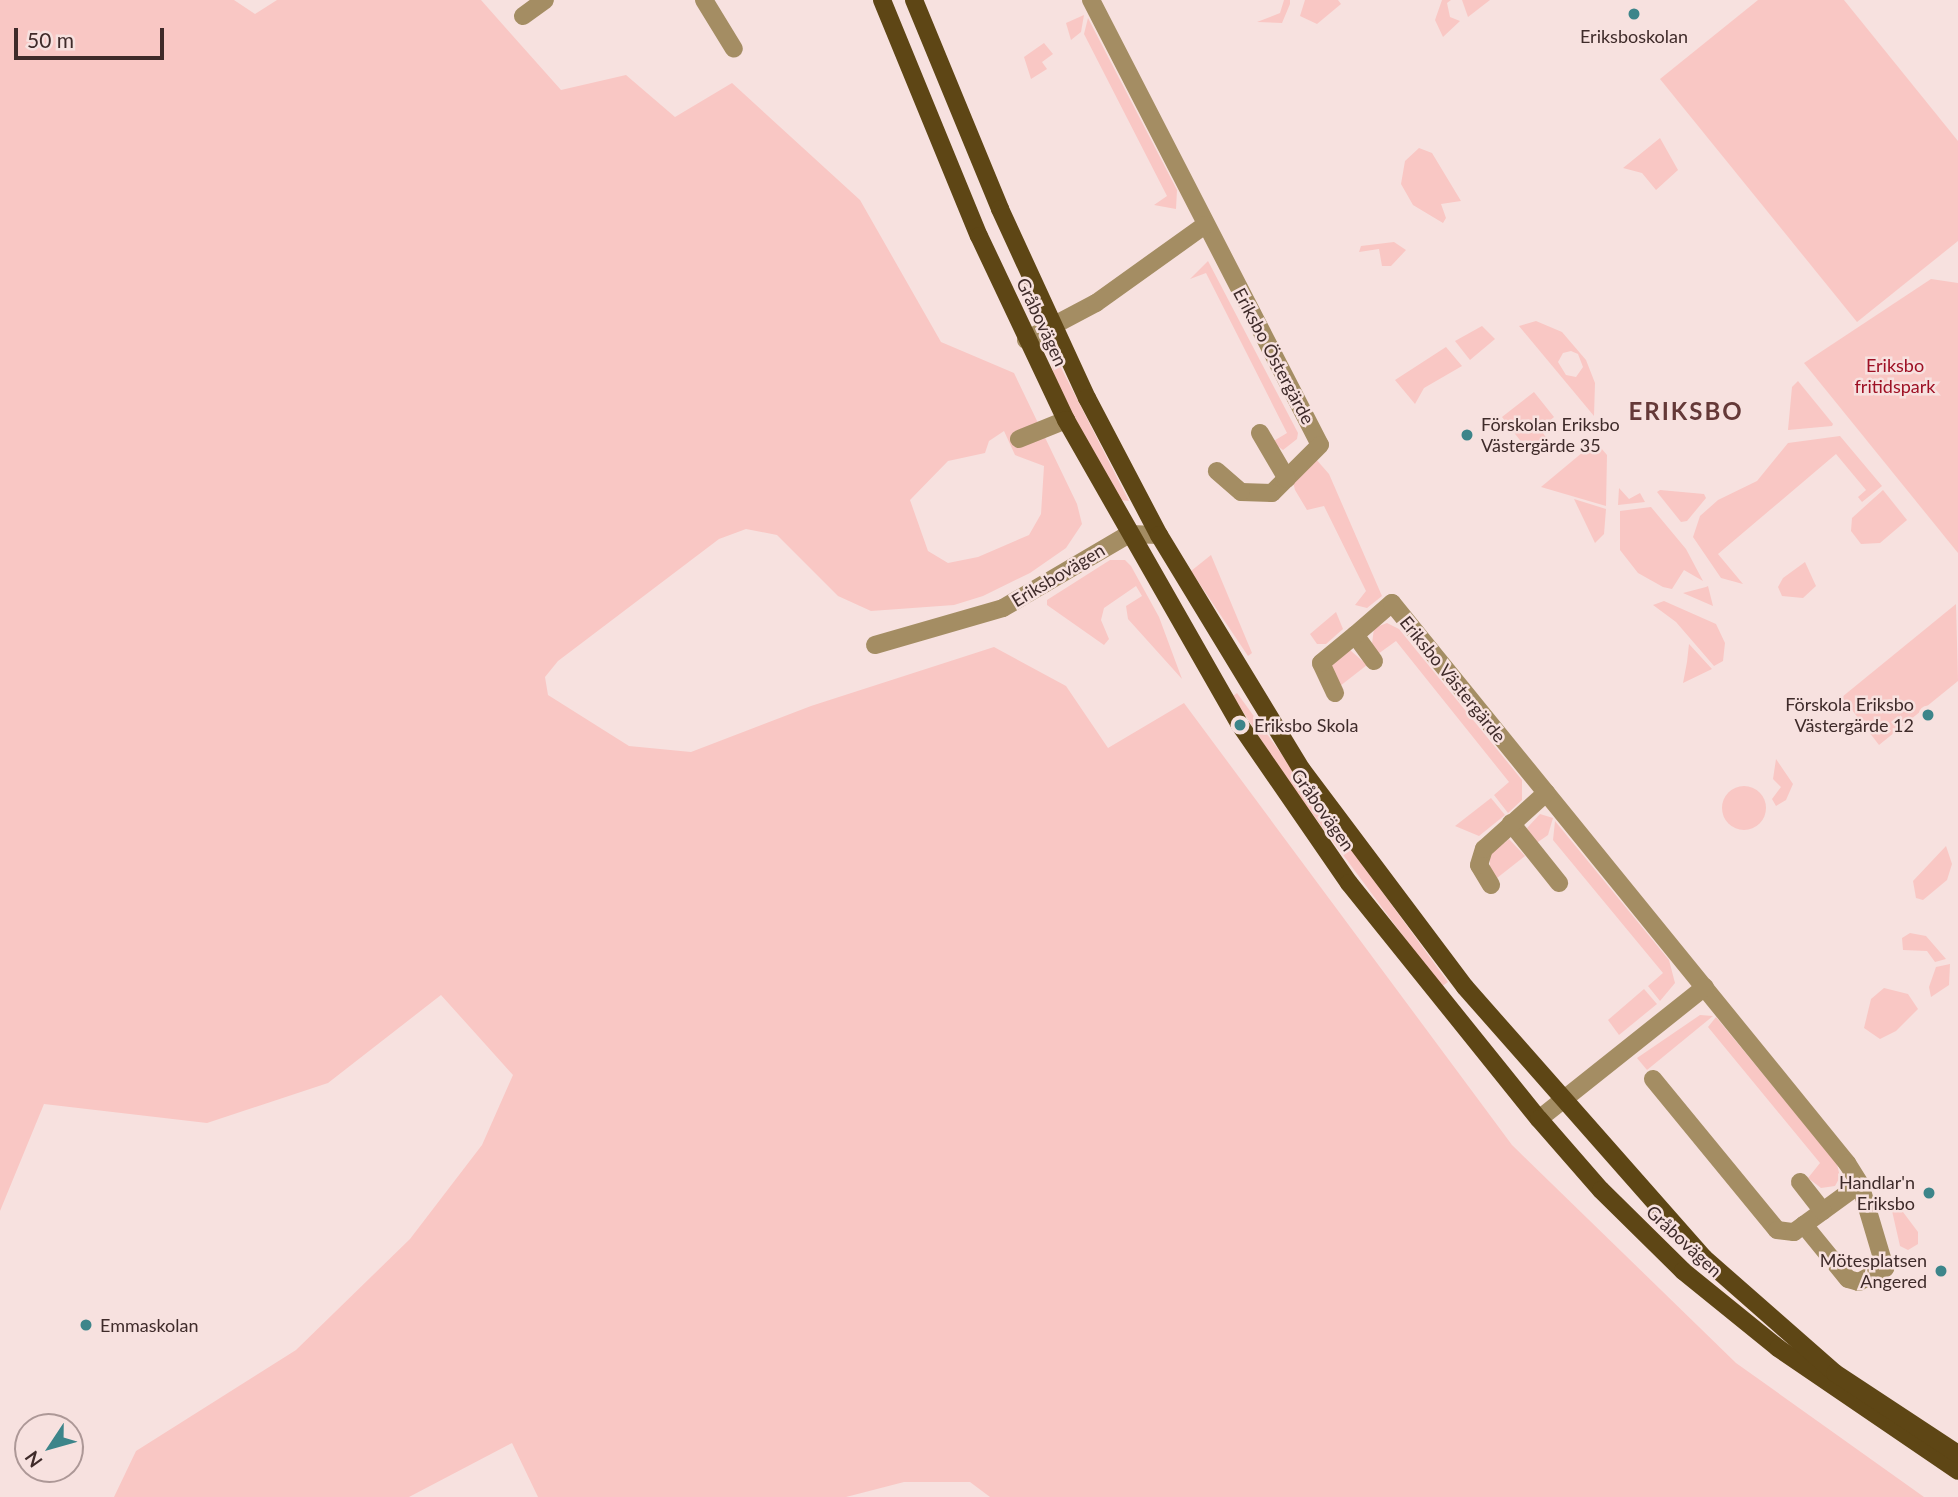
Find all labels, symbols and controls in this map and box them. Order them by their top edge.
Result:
marker: Eriksboskolan [1626,6,1642,22]
scale bar [18,14,168,58]
place label: Eriksboskolan [1580,25,1688,47]
text: 50 m [27,27,74,52]
street label: Gråbovägen [1012,274,1072,370]
street label: Eriksbo Östergärde [1229,284,1319,428]
park label: Eriksbo fritidspark [1855,355,1935,398]
district label: ERIKSBO [1629,397,1743,425]
place label: Förskolan Eriksbo Västergärde 35 [1481,414,1620,457]
marker: Förskolan Eriksbo Västergärde 35 [1459,427,1475,443]
street label: Eriksbovägen [1008,539,1108,611]
street label: Eriksbo Västergärde [1395,611,1511,747]
place label: Förskola Eriksbo Västergärde 12 [1785,694,1914,736]
marker: Förskola Eriksbo Västergärde 12 [1920,707,1936,723]
place label: Eriksbo Skola [1254,714,1358,736]
marker: Eriksbo Skola [1232,717,1248,733]
street label: Gråbovägen [1287,765,1359,855]
place label: Handlar'n Eriksbo [1839,1172,1915,1214]
marker: Handlar'n Eriksbo [1921,1185,1937,1201]
street label: Gråbovägen [1642,1201,1726,1281]
place label: Mötesplatsen Angered [1820,1250,1927,1292]
marker: Mötesplatsen Angered [1933,1263,1949,1279]
place label: Emmaskolan [100,1314,199,1336]
marker: Emmaskolan [78,1317,94,1333]
north arrow [14,1413,84,1483]
text: N [20,1447,47,1472]

